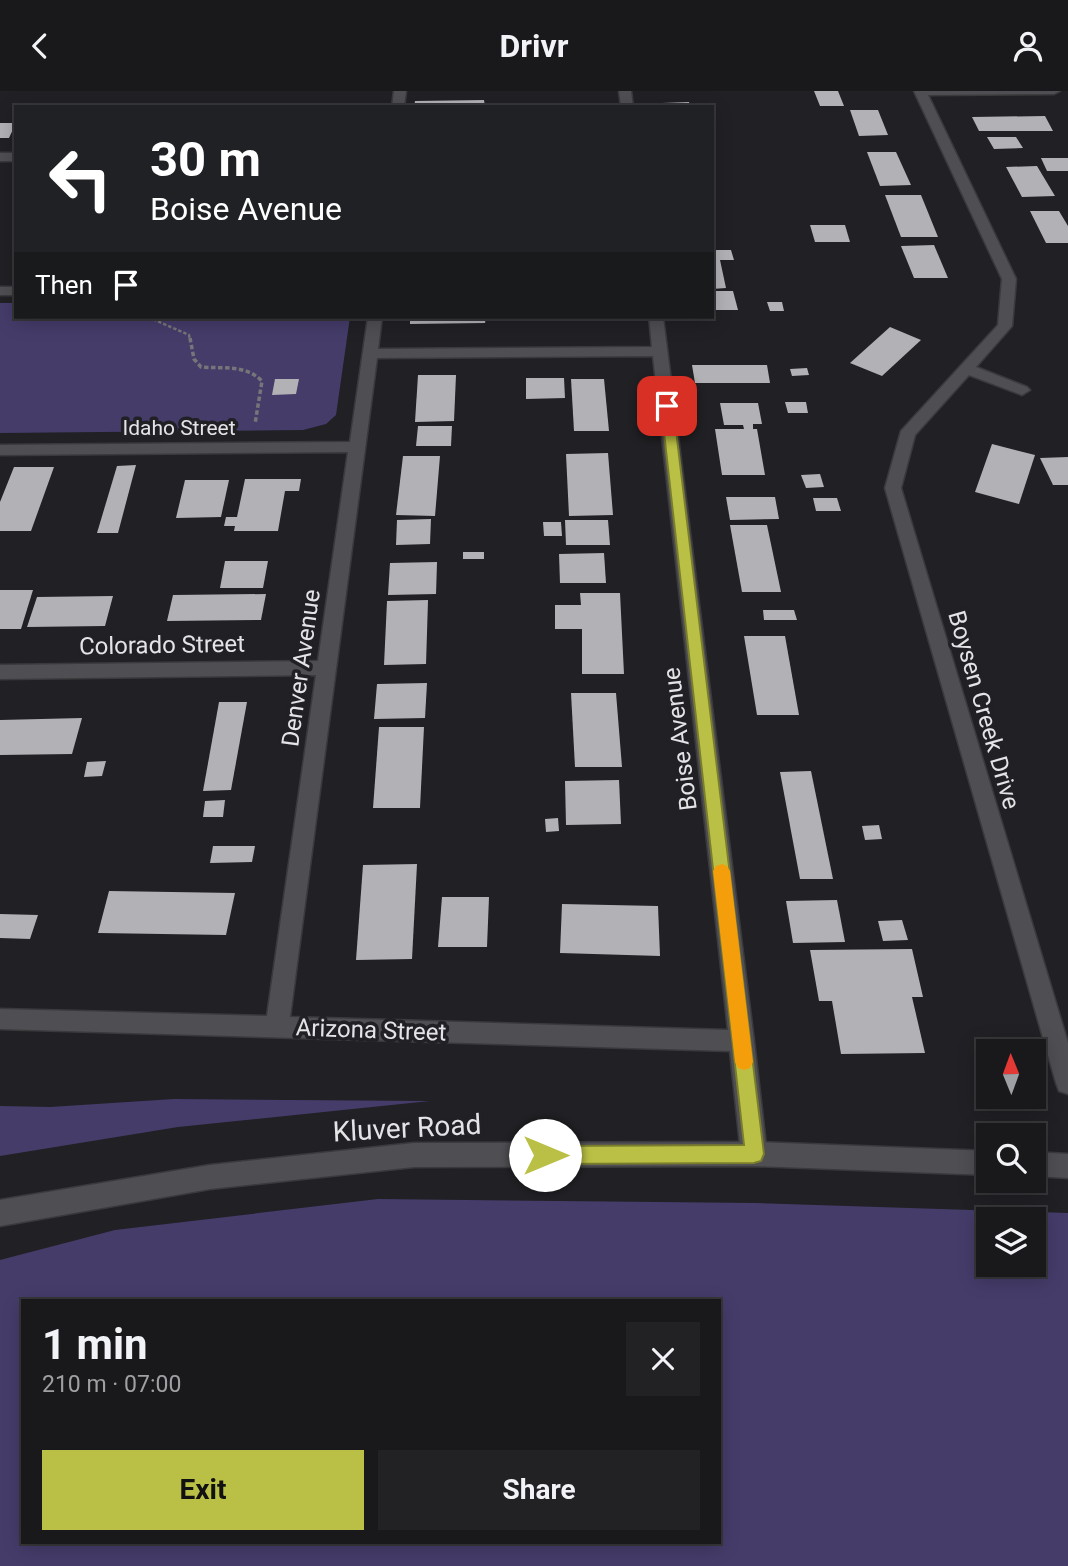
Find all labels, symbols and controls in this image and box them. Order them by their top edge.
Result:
icon: back [21,27,59,65]
text: Drivr [500,27,568,65]
icon: person [1009,27,1047,65]
text: 30 m [150,131,261,188]
icon: left [35,133,126,224]
text: Boise Avenue [150,190,342,228]
icon: arrive [107,266,145,304]
text: Then [35,270,93,300]
pin [637,376,697,436]
icon: arrive [648,387,686,425]
street label: Idaho Street [122,416,236,440]
street label: Denver Avenue [276,588,326,748]
street label: Boysen Creek Drive [942,608,1026,812]
street label: Colorado Street [79,630,245,660]
street label: Boise Avenue [657,666,703,812]
street label: Arizona Street [295,1013,447,1047]
north arrow [976,1039,1046,1109]
map controls [976,1039,1046,1277]
street label: Kluver Road [332,1108,482,1148]
position arrow [508,1118,582,1192]
button: search [976,1123,1046,1193]
button: layers [976,1207,1046,1277]
text: 1 min [42,1320,148,1369]
button: close [626,1322,700,1396]
text: 210 m · 07:00 [42,1371,181,1398]
button: Exit [42,1450,364,1530]
button: Share [378,1450,700,1530]

